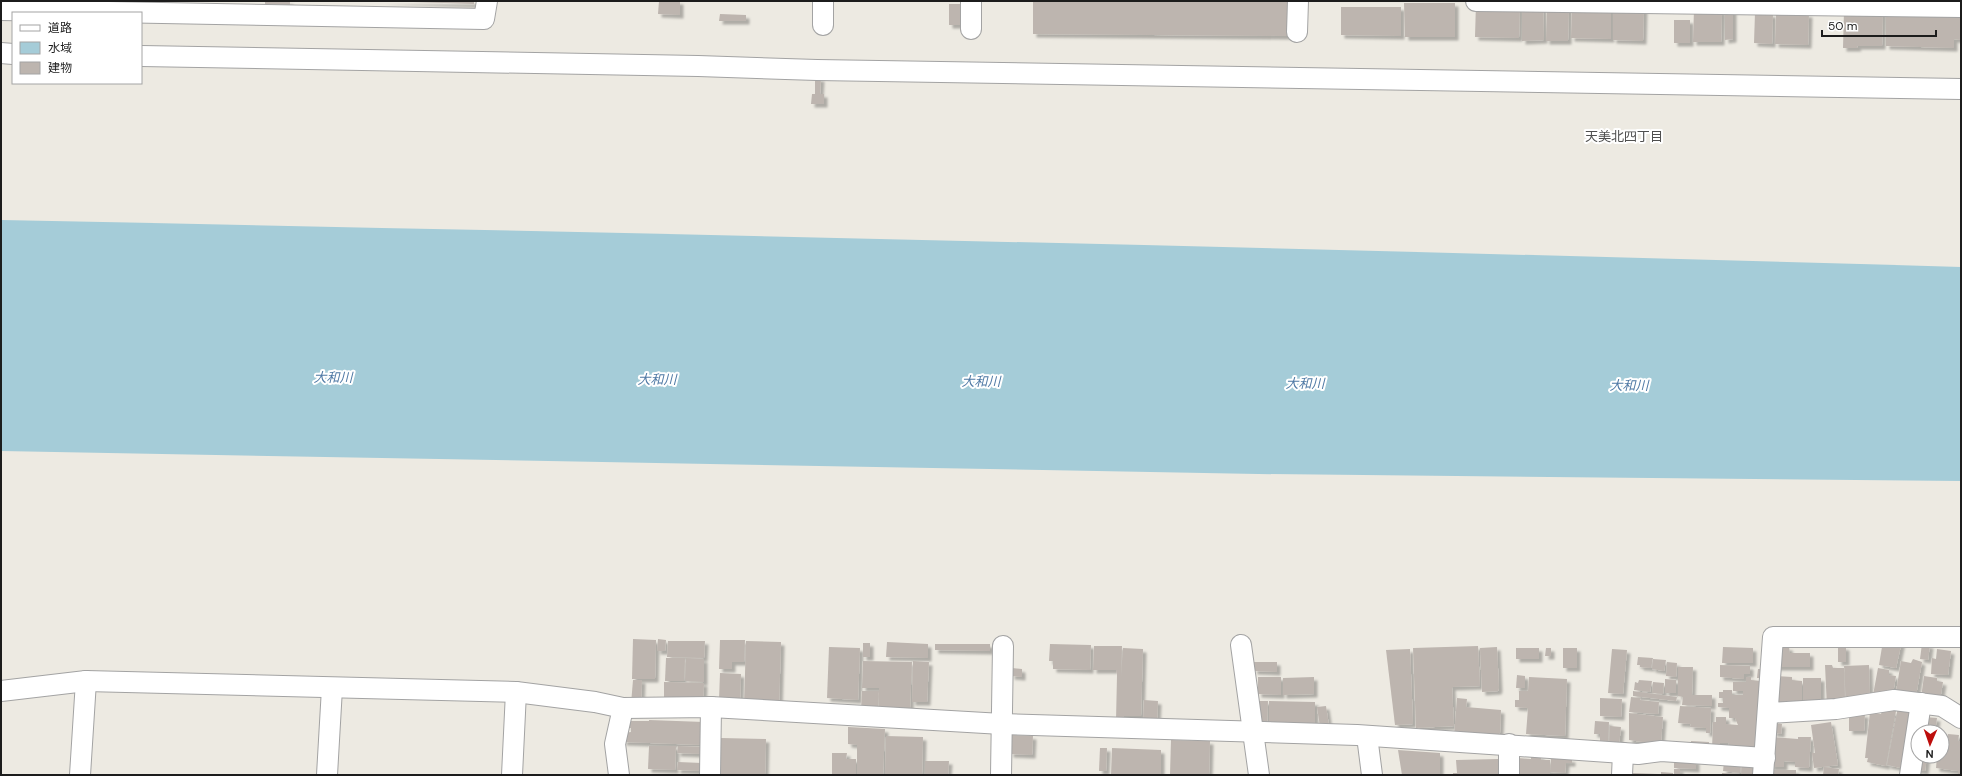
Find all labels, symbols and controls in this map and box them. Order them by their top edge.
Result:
legend [12,12,142,84]
scale bar [1822,12,1936,38]
text: 50 m [1828,18,1857,34]
text: 道路 [48,20,72,36]
text: 水域 [48,40,72,56]
text: 建物 [48,60,72,76]
district label: 天美北四丁目 [1585,128,1663,145]
water label: 大和川 [313,369,354,386]
water label: 大和川 [637,371,678,388]
water label: 大和川 [961,373,1002,390]
water label: 大和川 [1285,375,1326,392]
water label: 大和川 [1609,377,1650,394]
north arrow [1910,724,1950,764]
text: N [1925,747,1934,761]

